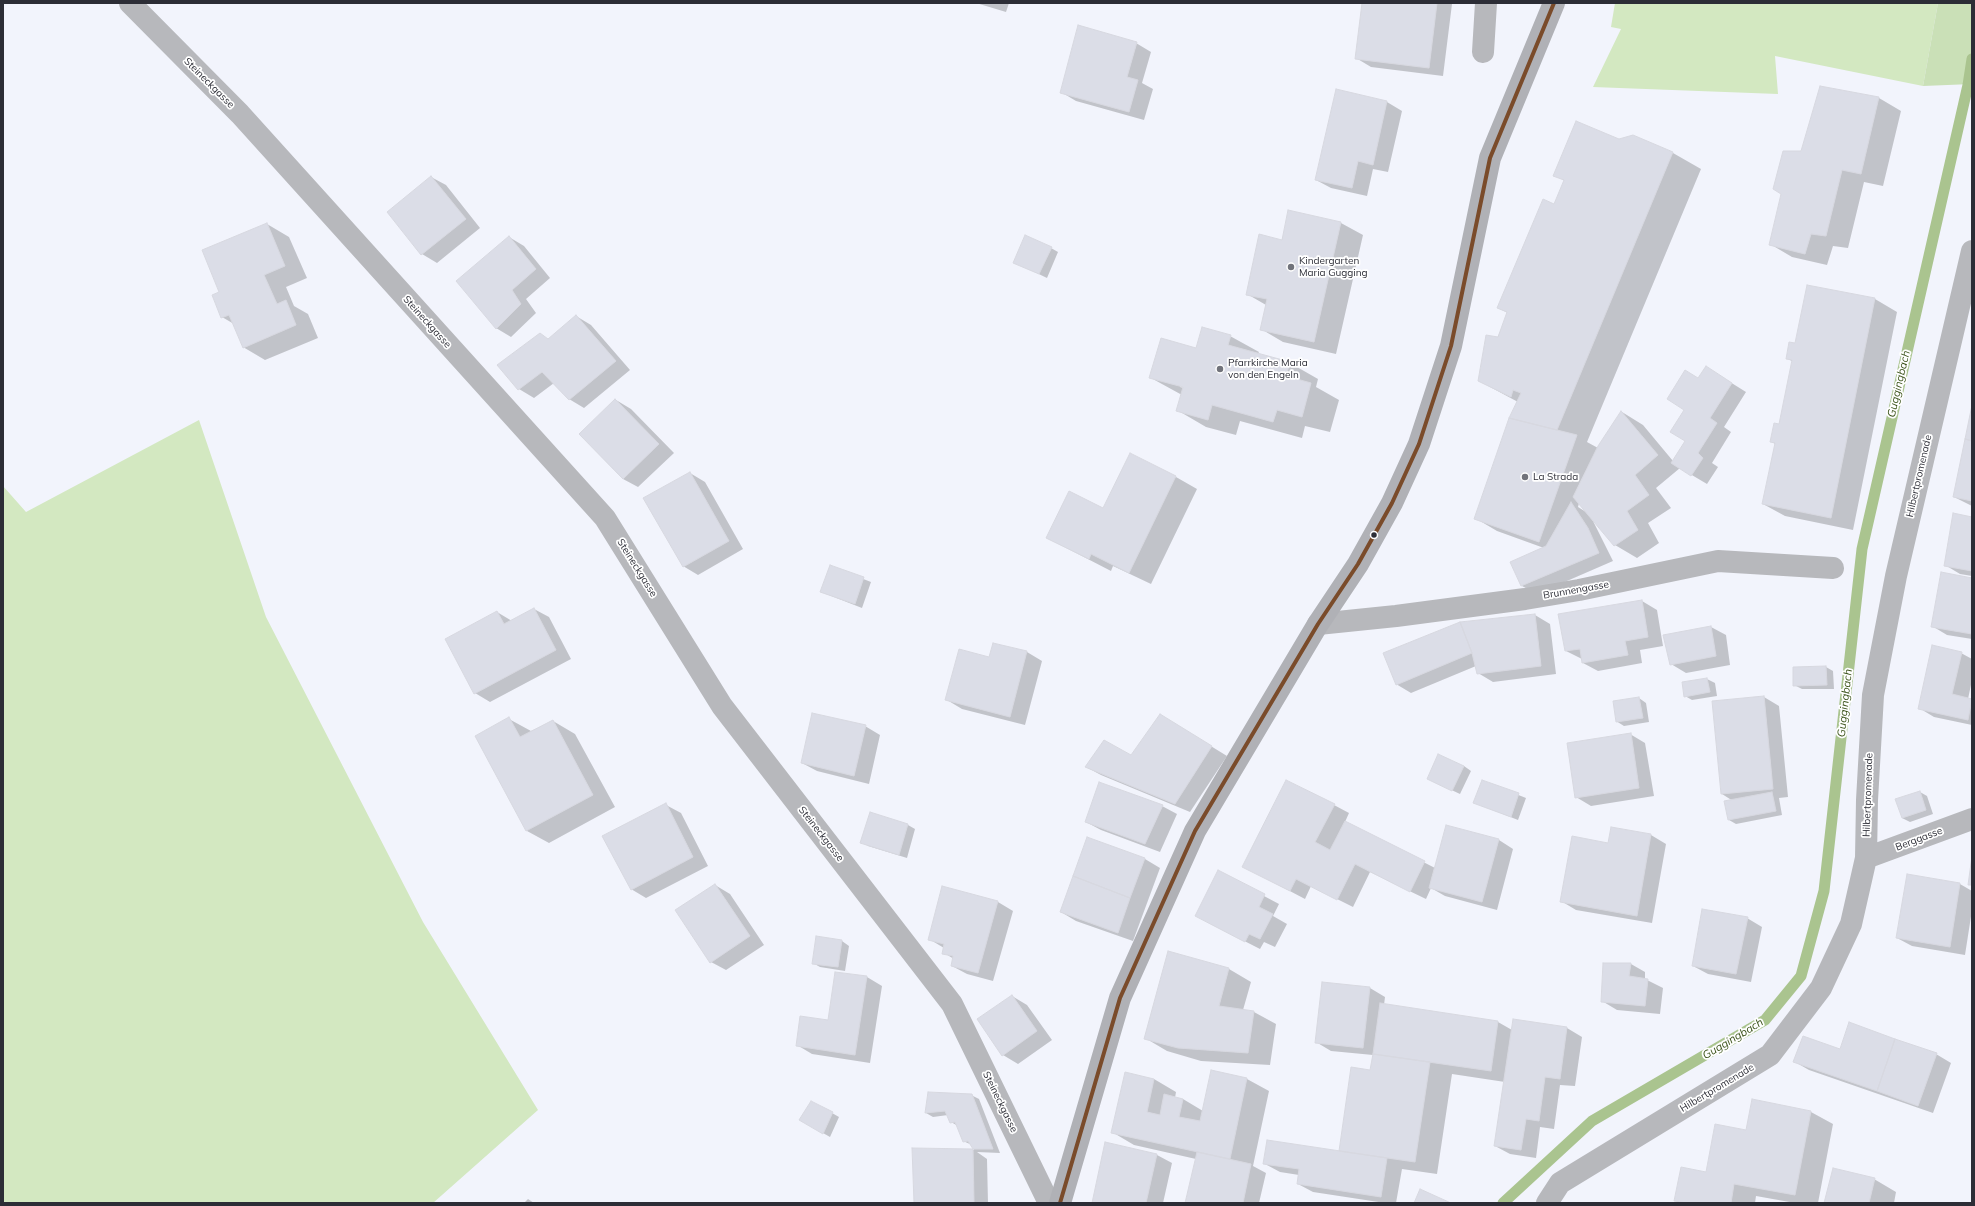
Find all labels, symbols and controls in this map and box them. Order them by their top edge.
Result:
street label: Steineckgasse [181,55,237,111]
place label: Kindergarten Maria Gugging [1299,255,1368,278]
marker: Kindergarten Maria Gugging [1286,262,1296,272]
street label: Steineckgasse [400,293,454,351]
water label: Guggingbach [1885,349,1913,419]
place label: Pfarrkirche Maria von den Engeln [1228,357,1308,380]
marker: Pfarrkirche Maria von den Engeln [1215,364,1225,374]
street label: Hilbertpromenade [1904,434,1934,518]
place label: La Strada [1533,471,1578,483]
marker: La Strada [1520,472,1530,482]
unlabelled marker [1369,530,1379,540]
street label: Steineckgasse [614,537,660,599]
street label: Brunnengasse [1542,578,1610,602]
water label: Guggingbach [1835,668,1855,738]
street label: Hilbertpromenade [1861,753,1875,837]
street label: Steineckgasse [796,804,846,864]
street label: Berggasse [1894,825,1944,853]
water label: Guggingbach [1700,1016,1766,1062]
street label: Hilbertpromenade [1678,1061,1756,1115]
street label: Steineckgasse [980,1070,1020,1134]

